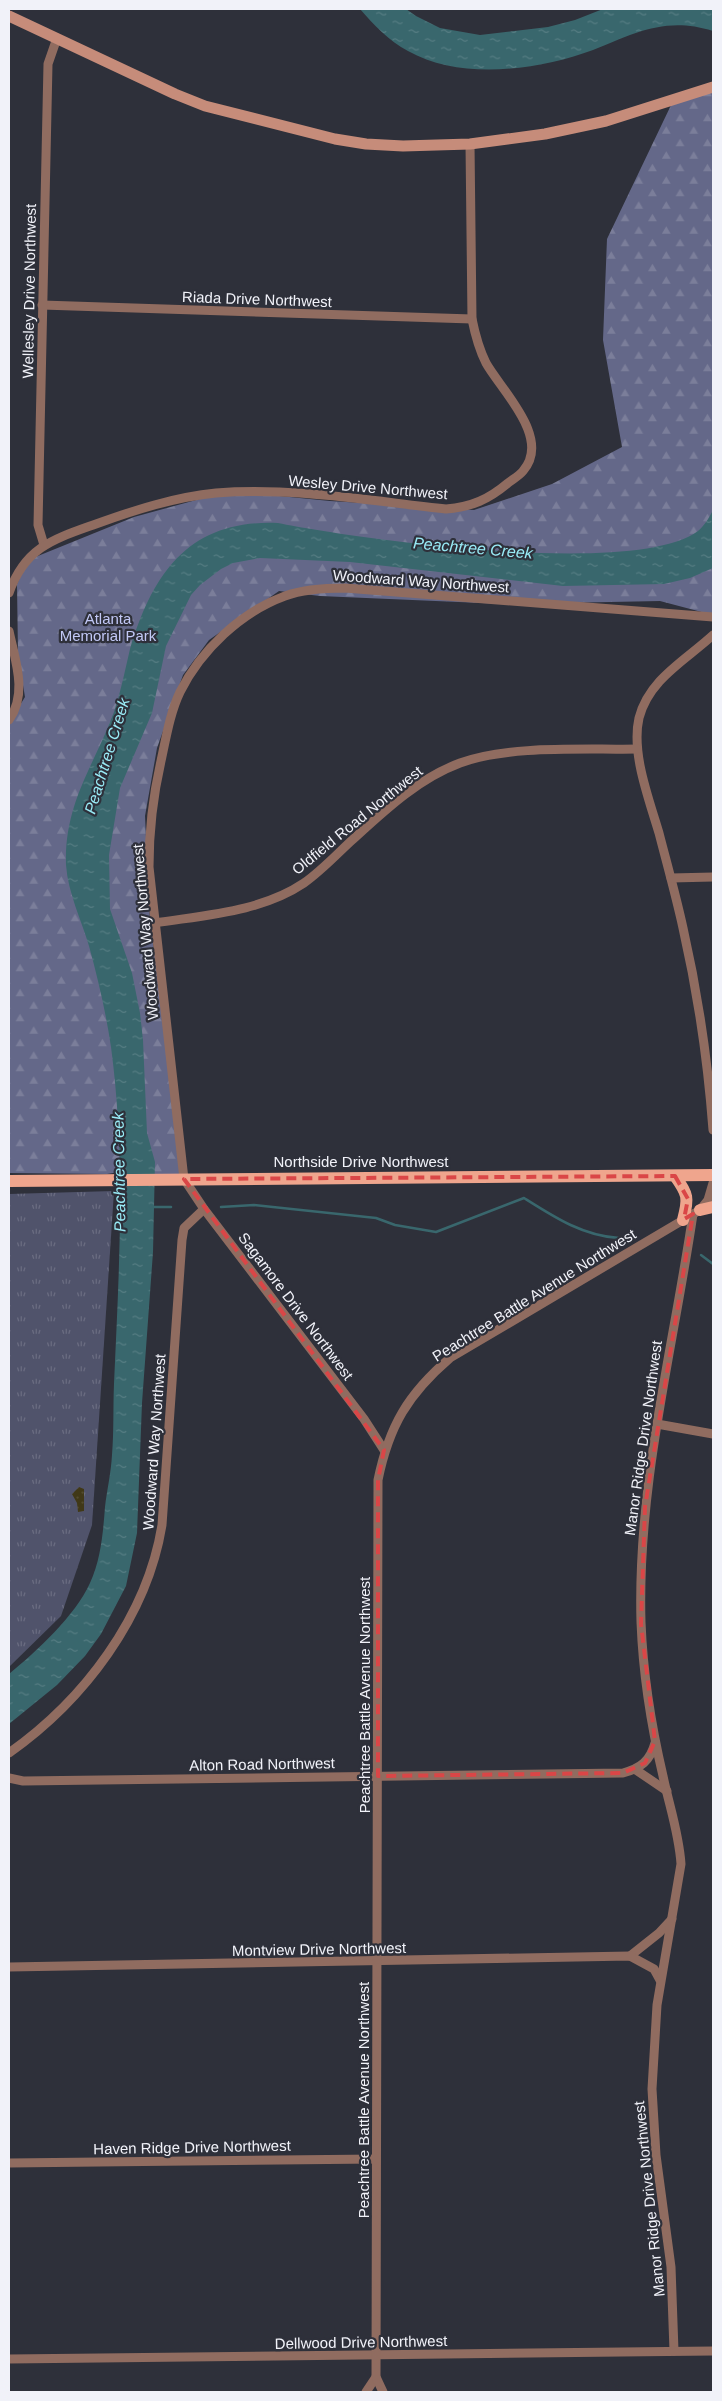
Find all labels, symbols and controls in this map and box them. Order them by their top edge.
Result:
street label: Wellesley Drive Northwest [19,203,39,379]
street label: Riada Drive Northwest [182,288,333,310]
street label: Wesley Drive Northwest [288,472,449,503]
water label: Peachtree Creek [412,534,535,562]
street label: Woodward Way Northwest [332,566,511,596]
park label: Atlanta Memorial Park [60,610,157,644]
water label: Peachtree Creek [81,695,133,816]
street label: Oldfield Road Northwest [288,762,426,878]
street label: Woodward Way Northwest [129,842,161,1021]
water label: Peachtree Creek [109,1111,129,1232]
street label: Northside Drive Northwest [273,1153,449,1170]
street label: Peachtree Battle Avenue Northwest [429,1225,640,1365]
street label: Sagamore Drive Northwest [235,1229,357,1384]
street label: Manor Ridge Drive Northwest [621,1339,665,1537]
street label: Woodward Way Northwest [139,1352,169,1531]
street label: Peachtree Battle Avenue Northwest [356,1576,373,1813]
street label: Alton Road Northwest [189,1754,336,1774]
street label: Montview Drive Northwest [232,1939,407,1959]
street label: Peachtree Battle Avenue Northwest [355,1981,372,2218]
street label: Manor Ridge Drive Northwest [630,2099,668,2298]
street label: Haven Ridge Drive Northwest [93,2137,292,2157]
street label: Dellwood Drive Northwest [275,2332,448,2352]

